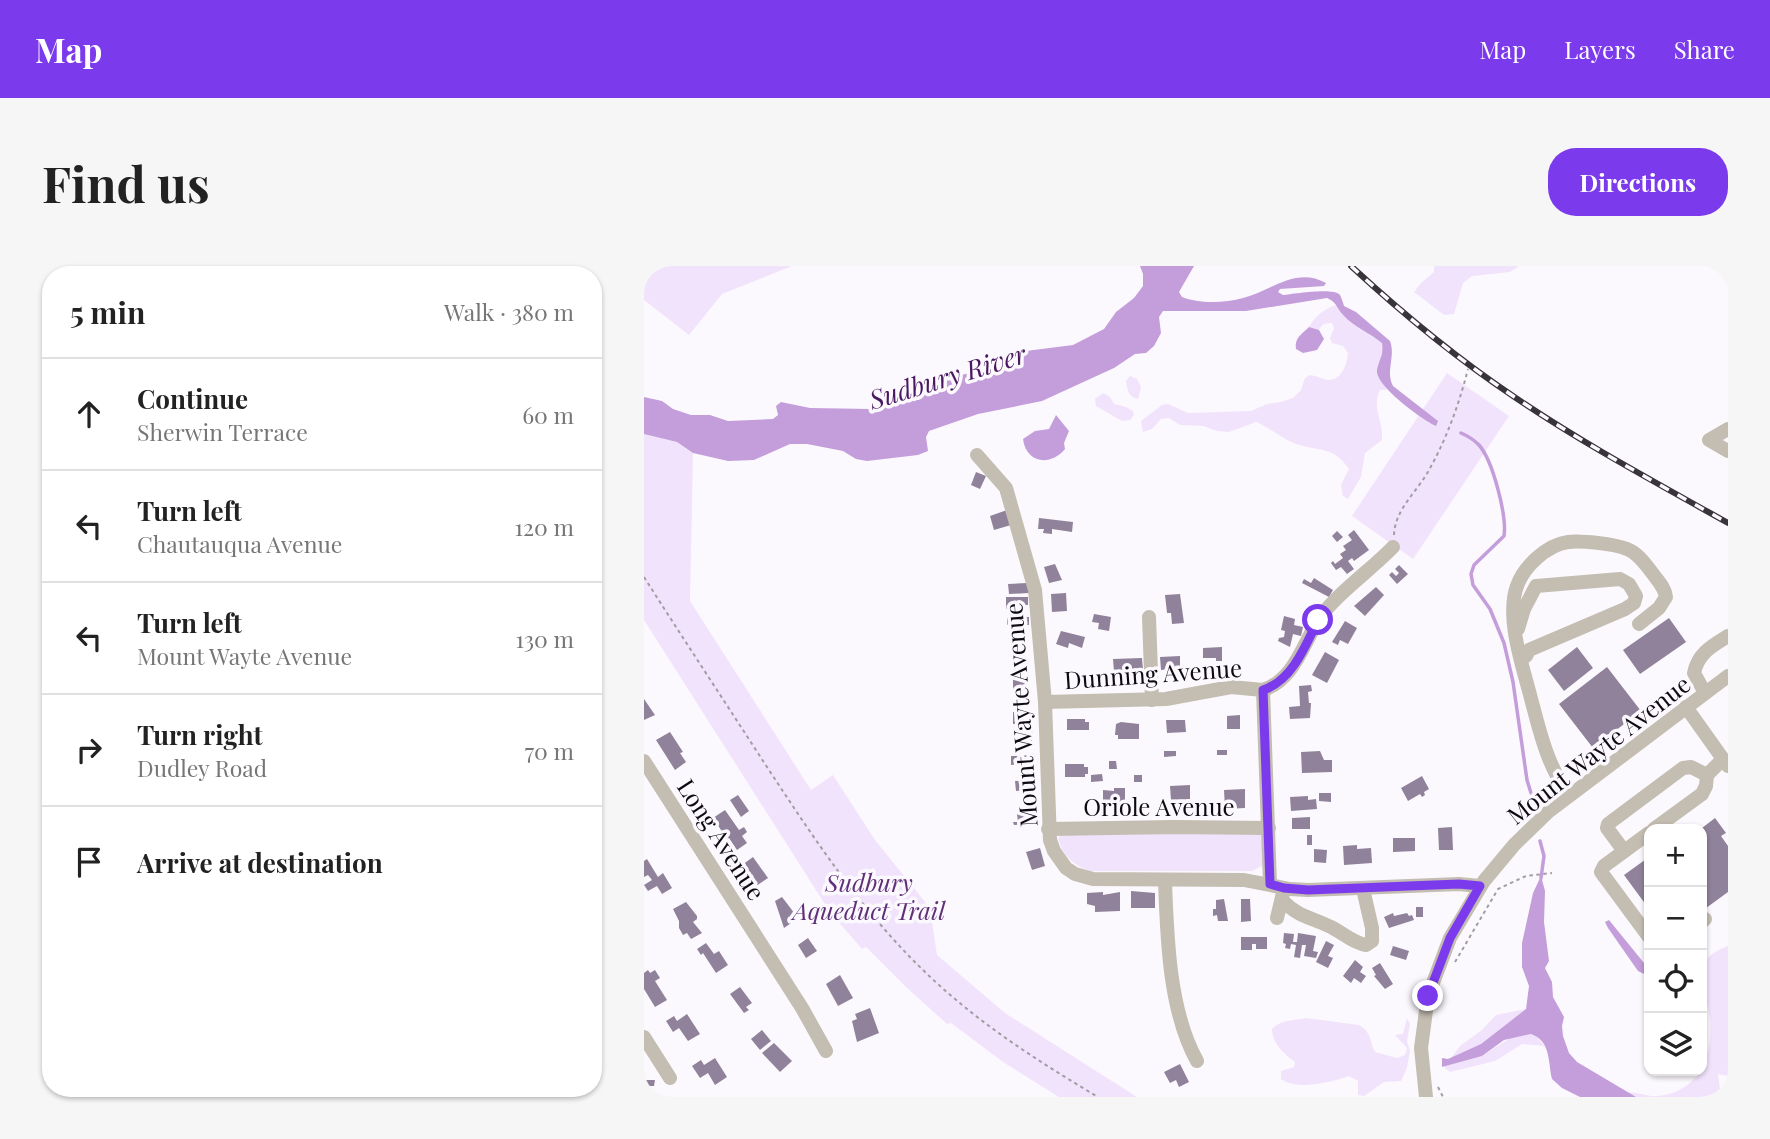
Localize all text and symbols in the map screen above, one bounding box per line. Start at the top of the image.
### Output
text: Map [35,27,102,71]
text: Map [1480,33,1526,65]
text: Layers [1564,33,1636,65]
text: Share [1674,33,1735,65]
button: Directions [1548,148,1728,216]
text: Find us [42,150,210,215]
text: 5 min [70,292,145,332]
text: Walk · 380 m [444,296,574,327]
water label: Sudbury River [863,335,1031,417]
text: Continue [137,381,248,416]
icon: ahead [70,395,108,433]
text: 60 m [522,399,574,430]
text: Sherwin Terrace [137,416,308,447]
text: Turn left [137,493,242,528]
icon: left [70,507,108,545]
text: 120 m [515,511,574,542]
text: Chautauqua Avenue [137,528,342,559]
street label: Mount Wayte Avenue [996,602,1044,828]
route start [1302,604,1333,635]
text: Turn left [137,605,242,640]
icon: left [70,619,108,657]
text: 130 m [516,623,574,654]
text: Mount Wayte Avenue [137,640,352,671]
street label: Dunning Avenue [1063,651,1243,695]
street label: Mount Wayte Avenue [1500,667,1696,831]
text: Turn right [137,717,263,752]
icon: right [70,731,108,769]
text: 70 m [525,735,574,766]
text: Dudley Road [137,752,267,783]
street label: Long Avenue [671,772,773,906]
street label: Oriole Avenue [1083,790,1235,822]
map controls [1644,824,1707,1076]
button: + [1644,824,1707,887]
icon: arrive [70,843,108,881]
text: Arrive at destination [137,845,383,880]
park label: Sudbury Aqueduct Trail [790,866,947,926]
button: − [1644,887,1707,950]
button: locate [1644,950,1707,1013]
route end [1412,980,1443,1011]
button: layers [1644,1013,1707,1076]

